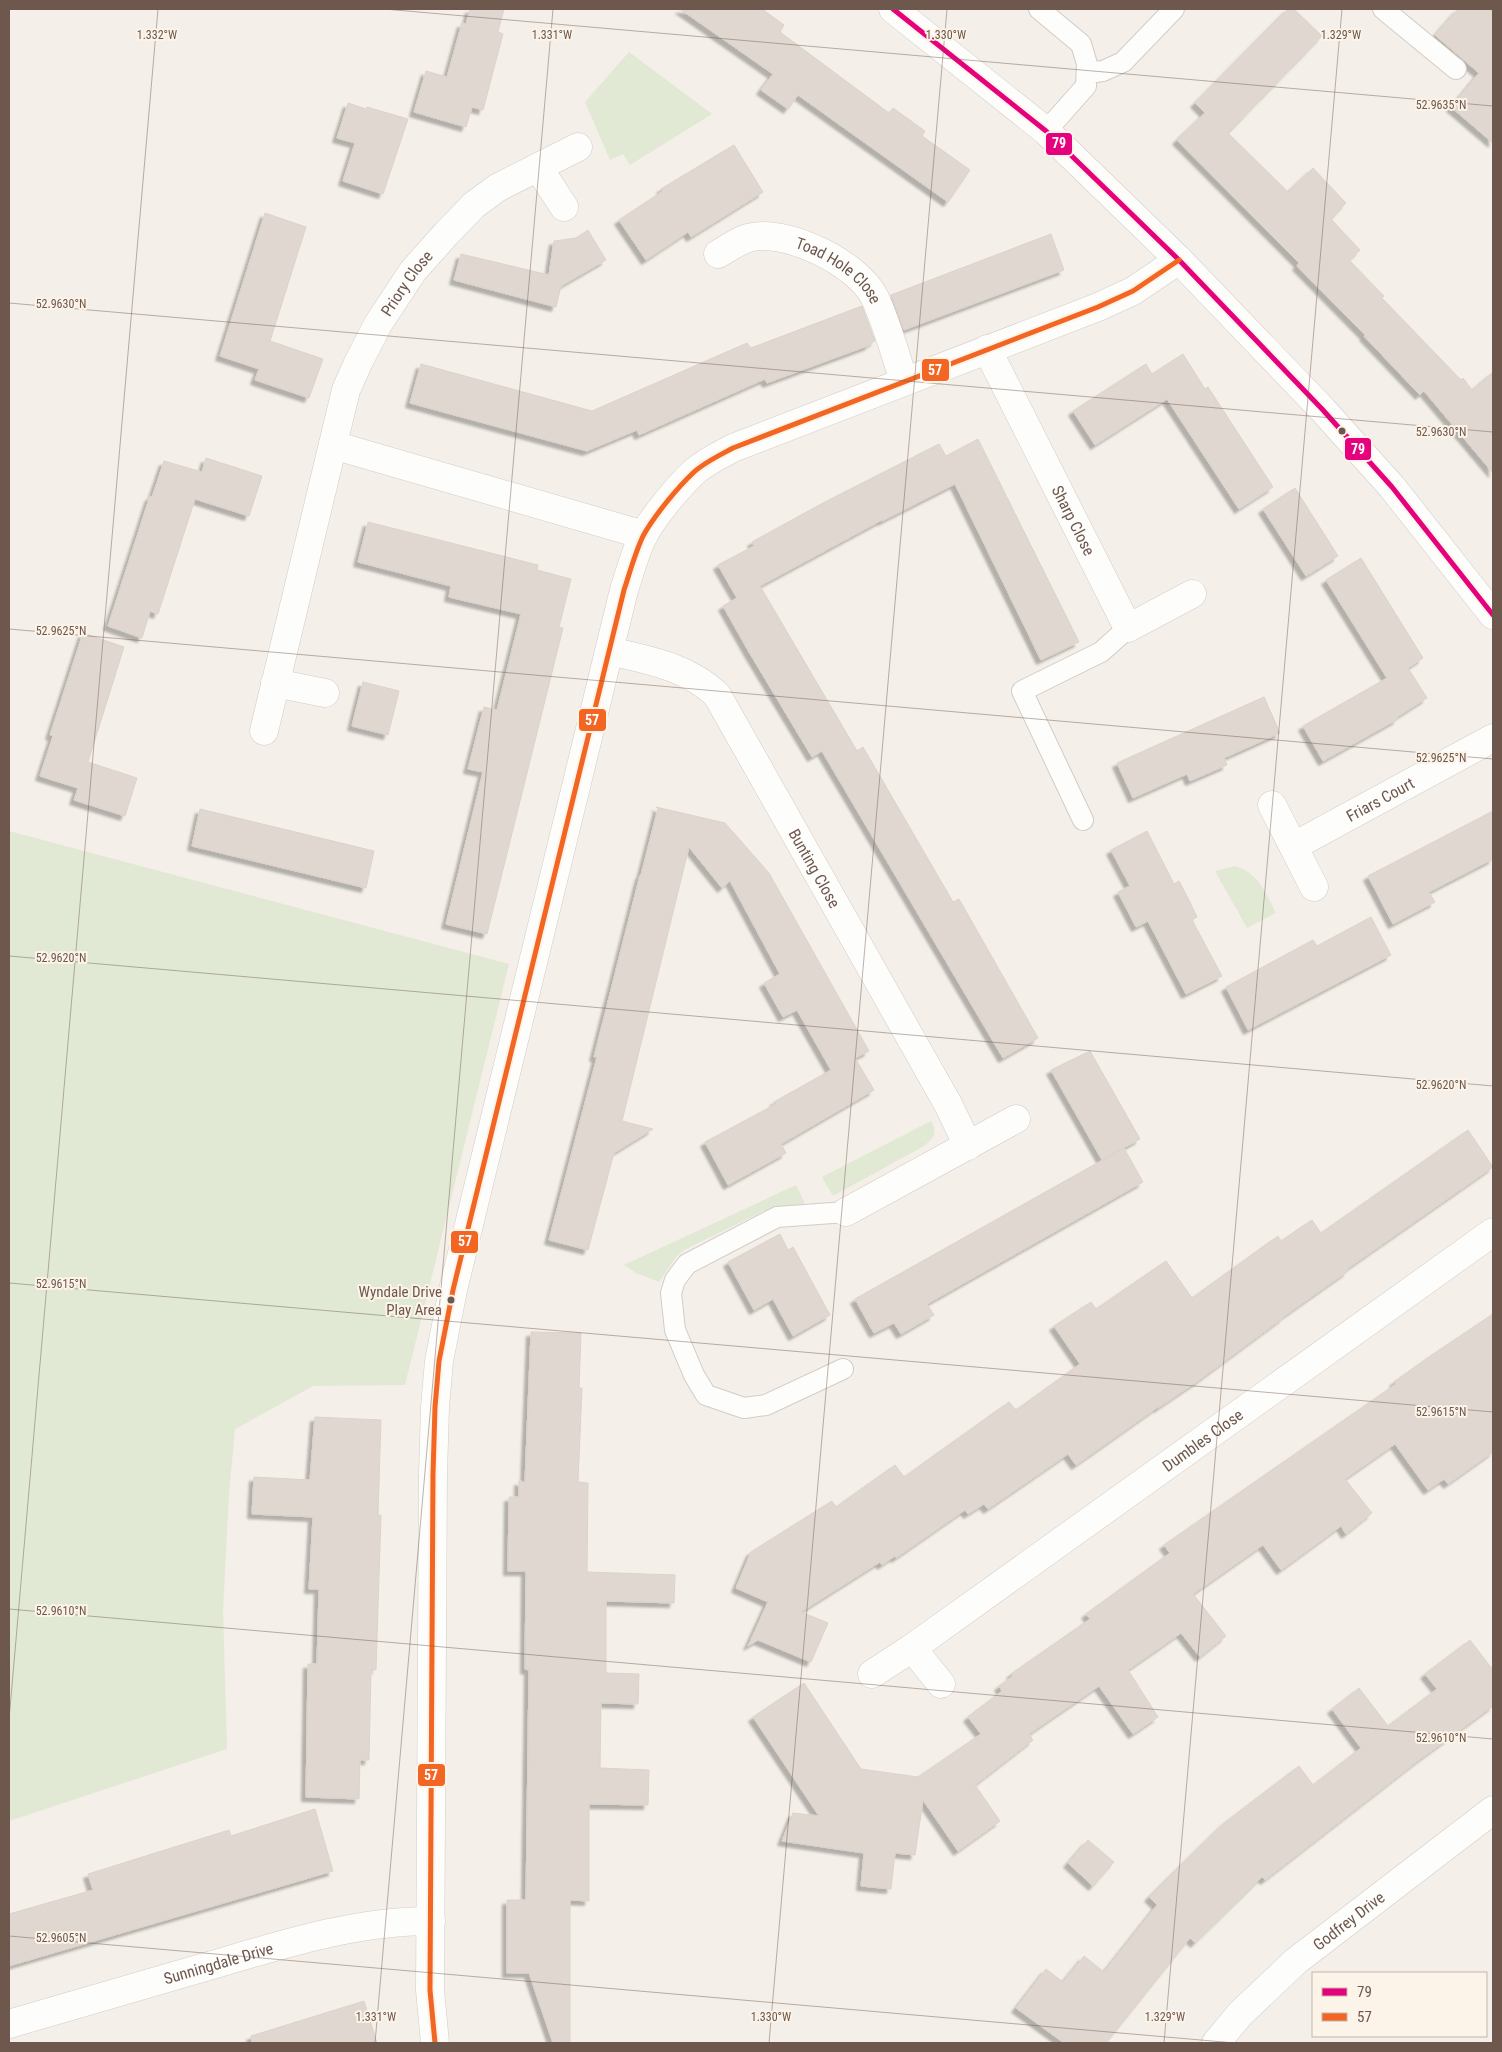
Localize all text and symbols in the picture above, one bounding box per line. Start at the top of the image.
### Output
text: 1.332°W [137,28,177,42]
text: 1.331°W [532,28,572,42]
text: 1.330°W [926,28,966,42]
text: 1.329°W [1321,28,1361,42]
text: 52.9635°N [1416,98,1466,112]
line badge: 79 [1045,132,1073,156]
text: 79 [1052,135,1066,151]
street label: Toad Hole Close [793,233,885,306]
street label: Priory Close [377,247,437,320]
text: 52.9630°N [36,297,86,311]
line badge: 57 [921,358,950,382]
text: 57 [928,362,942,378]
text: 52.9630°N [1416,425,1466,439]
unlabelled marker [1337,426,1347,436]
line badge: 79 [1344,437,1372,461]
text: 79 [1351,441,1365,457]
street label: Sharp Close [1048,483,1099,559]
text: 52.9625°N [36,624,86,638]
line badge: 57 [578,708,607,732]
text: 57 [585,712,599,728]
text: 52.9625°N [1416,751,1466,765]
street label: Friars Court [1343,773,1418,826]
street label: Bunting Close [785,826,844,911]
text: 52.9620°N [36,951,86,965]
text: 52.9620°N [1416,1078,1466,1092]
line badge: 57 [450,1230,479,1254]
text: 57 [458,1233,472,1249]
text: 52.9615°N [36,1277,86,1291]
place label: Wyndale Drive Play Area [359,1283,442,1319]
marker: Wyndale Drive Play Area [446,1295,456,1305]
street label: Dumbles Close [1159,1405,1247,1476]
text: 52.9615°N [1416,1405,1466,1419]
text: 52.9610°N [36,1604,86,1618]
text: 52.9610°N [1416,1731,1466,1745]
line badge: 57 [417,1763,446,1787]
text: 57 [424,1767,438,1783]
street label: Godfrey Drive [1309,1888,1388,1954]
text: 52.9605°N [36,1931,86,1945]
street label: Sunningdale Drive [162,1939,275,1988]
legend [1312,1972,1487,2037]
text: 79 [1357,1983,1372,2001]
text: 57 [1357,2008,1372,2026]
text: 1.331°W [356,2010,396,2024]
text: 1.330°W [751,2010,791,2024]
text: 1.329°W [1145,2010,1185,2024]

